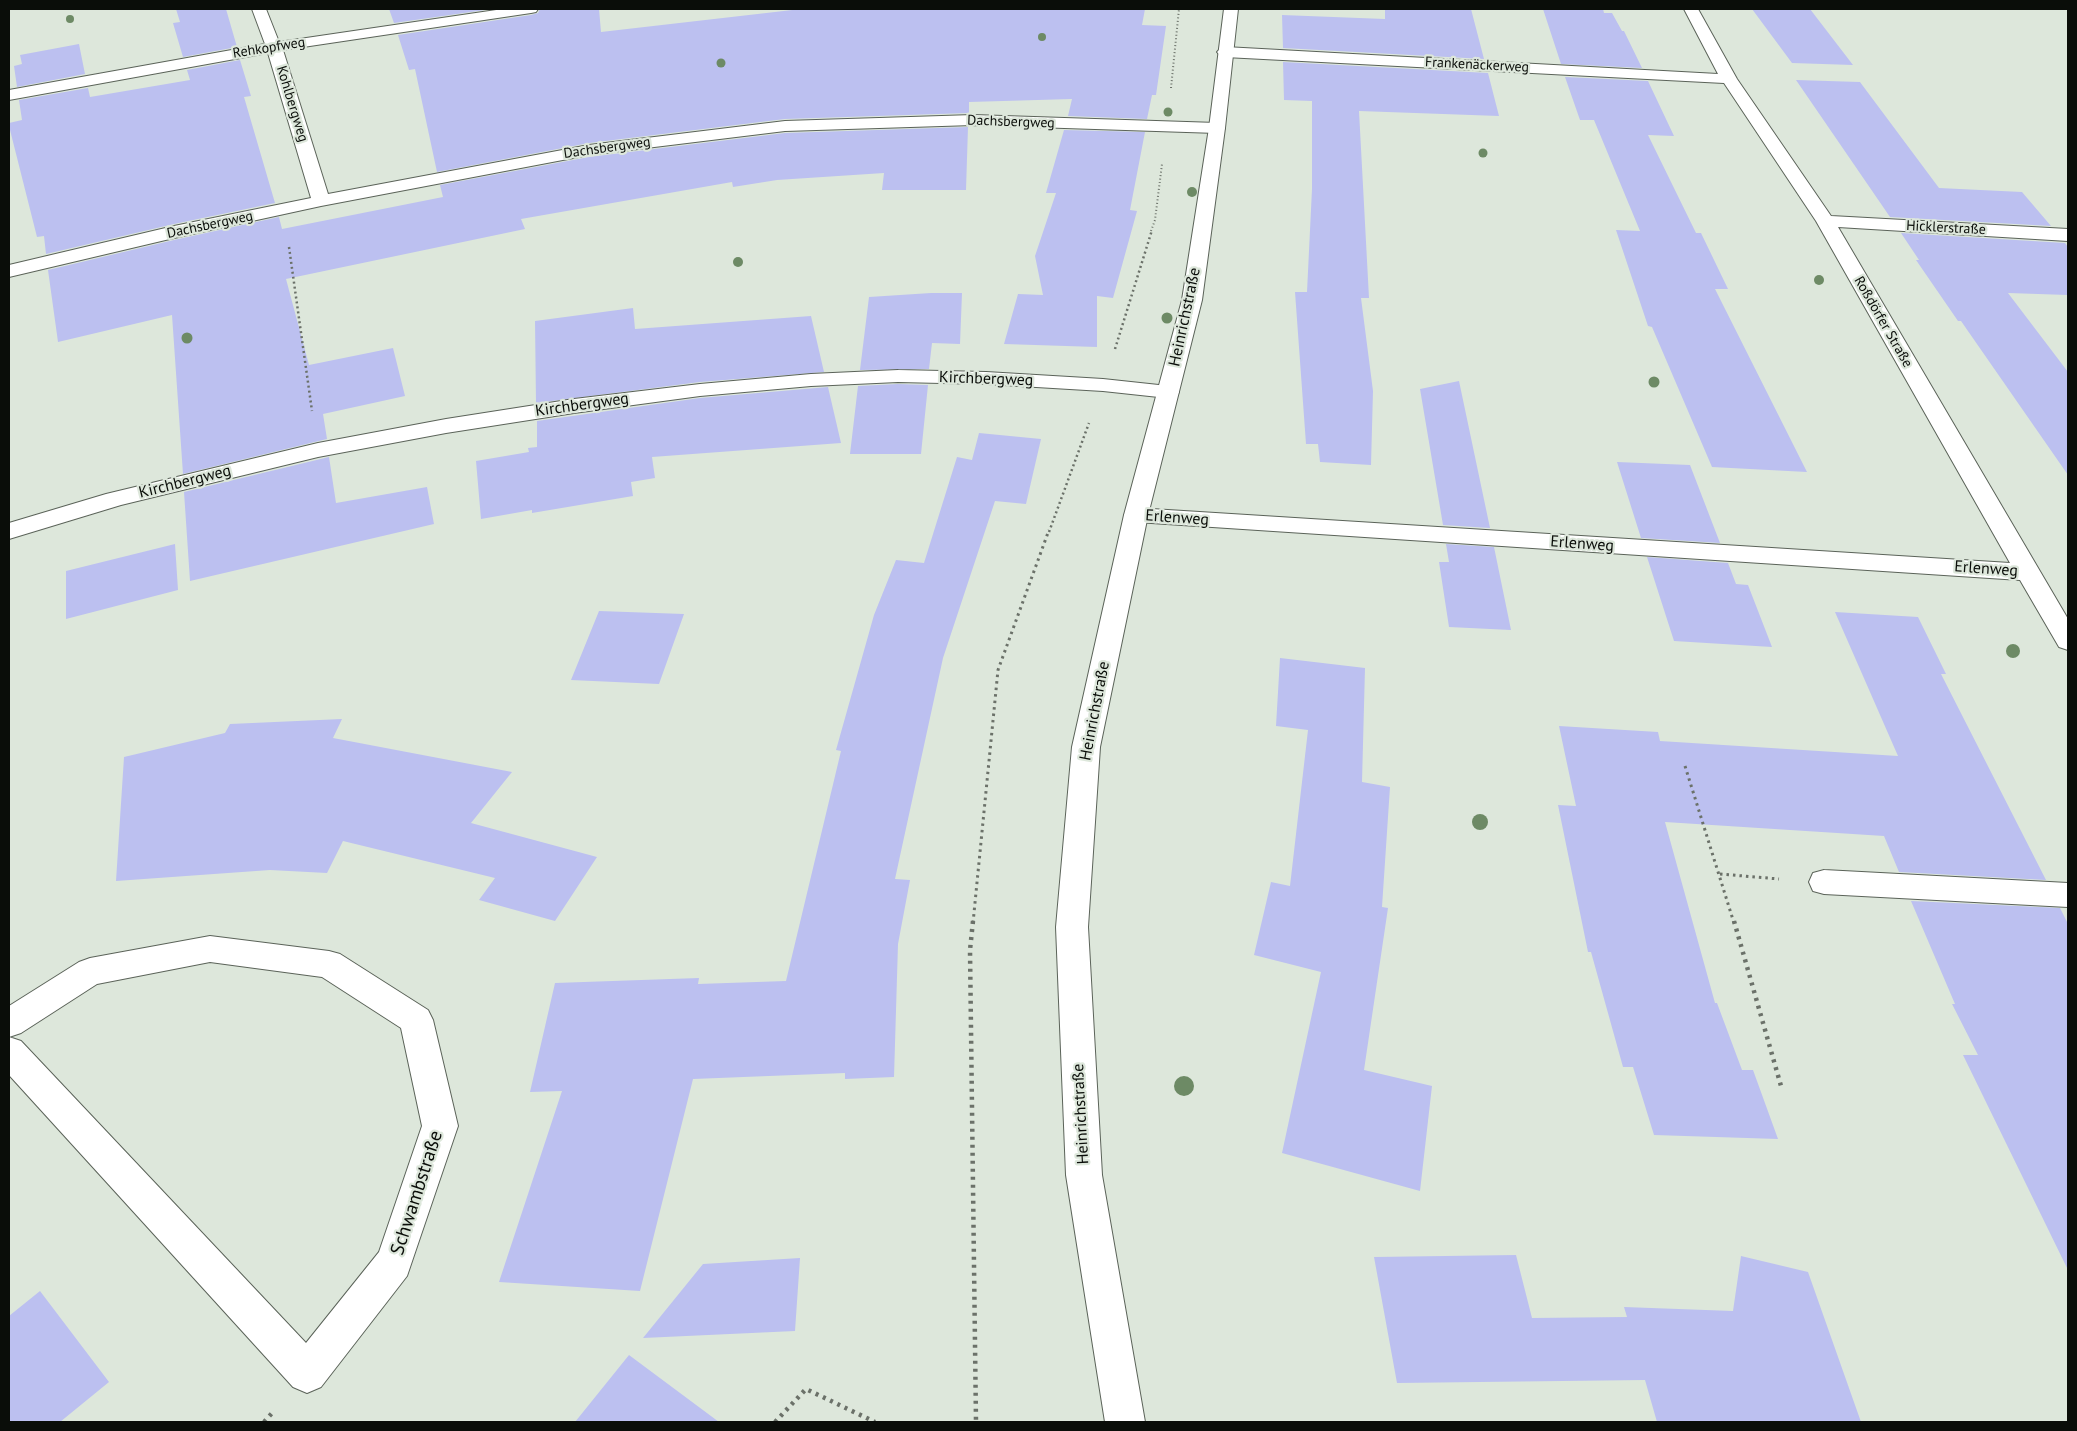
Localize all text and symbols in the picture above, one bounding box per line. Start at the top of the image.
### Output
street label: Rehkopfweg [232,34,306,62]
street label: Frankenäckerweg [1425,54,1529,76]
street label: Kohlbergweg [272,64,312,144]
street label: Dachsbergweg [967,112,1055,132]
street label: Dachsbergweg [562,134,652,162]
street label: Dachsbergweg [165,208,255,242]
street label: Hicklerstraße [1906,218,1986,238]
street label: Heinrichstraße [1165,266,1205,368]
street label: Roßdörfer Straße [1850,273,1916,371]
street label: Kirchbergweg [939,368,1033,390]
street label: Kirchbergweg [534,389,630,421]
street label: Kirchbergweg [137,461,233,503]
street label: Erlenweg [1145,506,1209,530]
street label: Erlenweg [1550,532,1614,556]
street label: Erlenweg [1954,557,2018,581]
street label: Heinrichstraße [1076,660,1114,762]
street label: Heinrichstraße [1069,1063,1093,1165]
street label: Schwambstraße [386,1128,448,1258]

